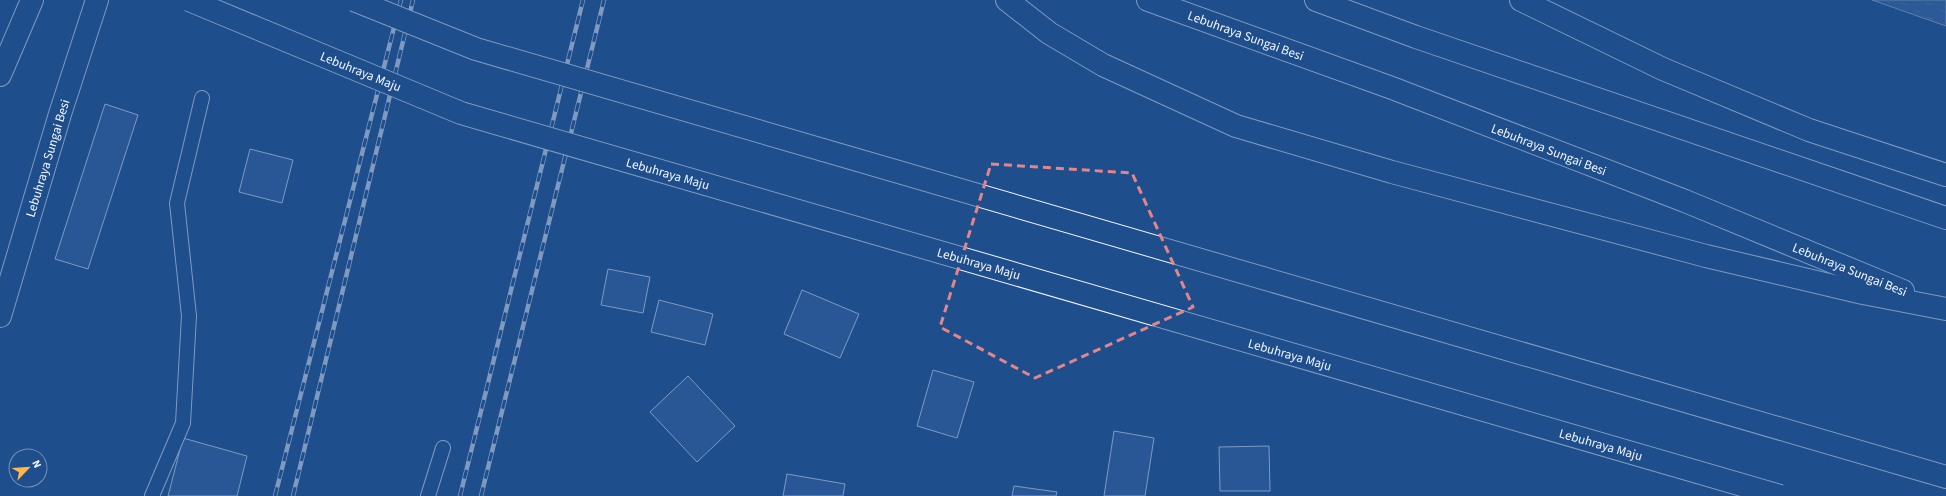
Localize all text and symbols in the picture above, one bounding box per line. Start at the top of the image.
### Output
street label: Lebuhraya Sungai Besi [1185,7,1306,65]
street label: Lebuhraya Maju [317,47,404,96]
street label: Lebuhraya Sungai Besi [21,97,74,219]
street label: Lebuhraya Sungai Besi [1488,120,1609,180]
street label: Lebuhraya Maju [624,153,712,194]
street label: Lebuhraya Sungai Besi [1790,239,1910,301]
street label: Lebuhraya Maju [935,243,1023,284]
street label: Lebuhraya Maju [1246,334,1334,375]
street label: Lebuhraya Maju [1557,424,1645,465]
north arrow [8,448,48,488]
text: N [28,457,45,470]

